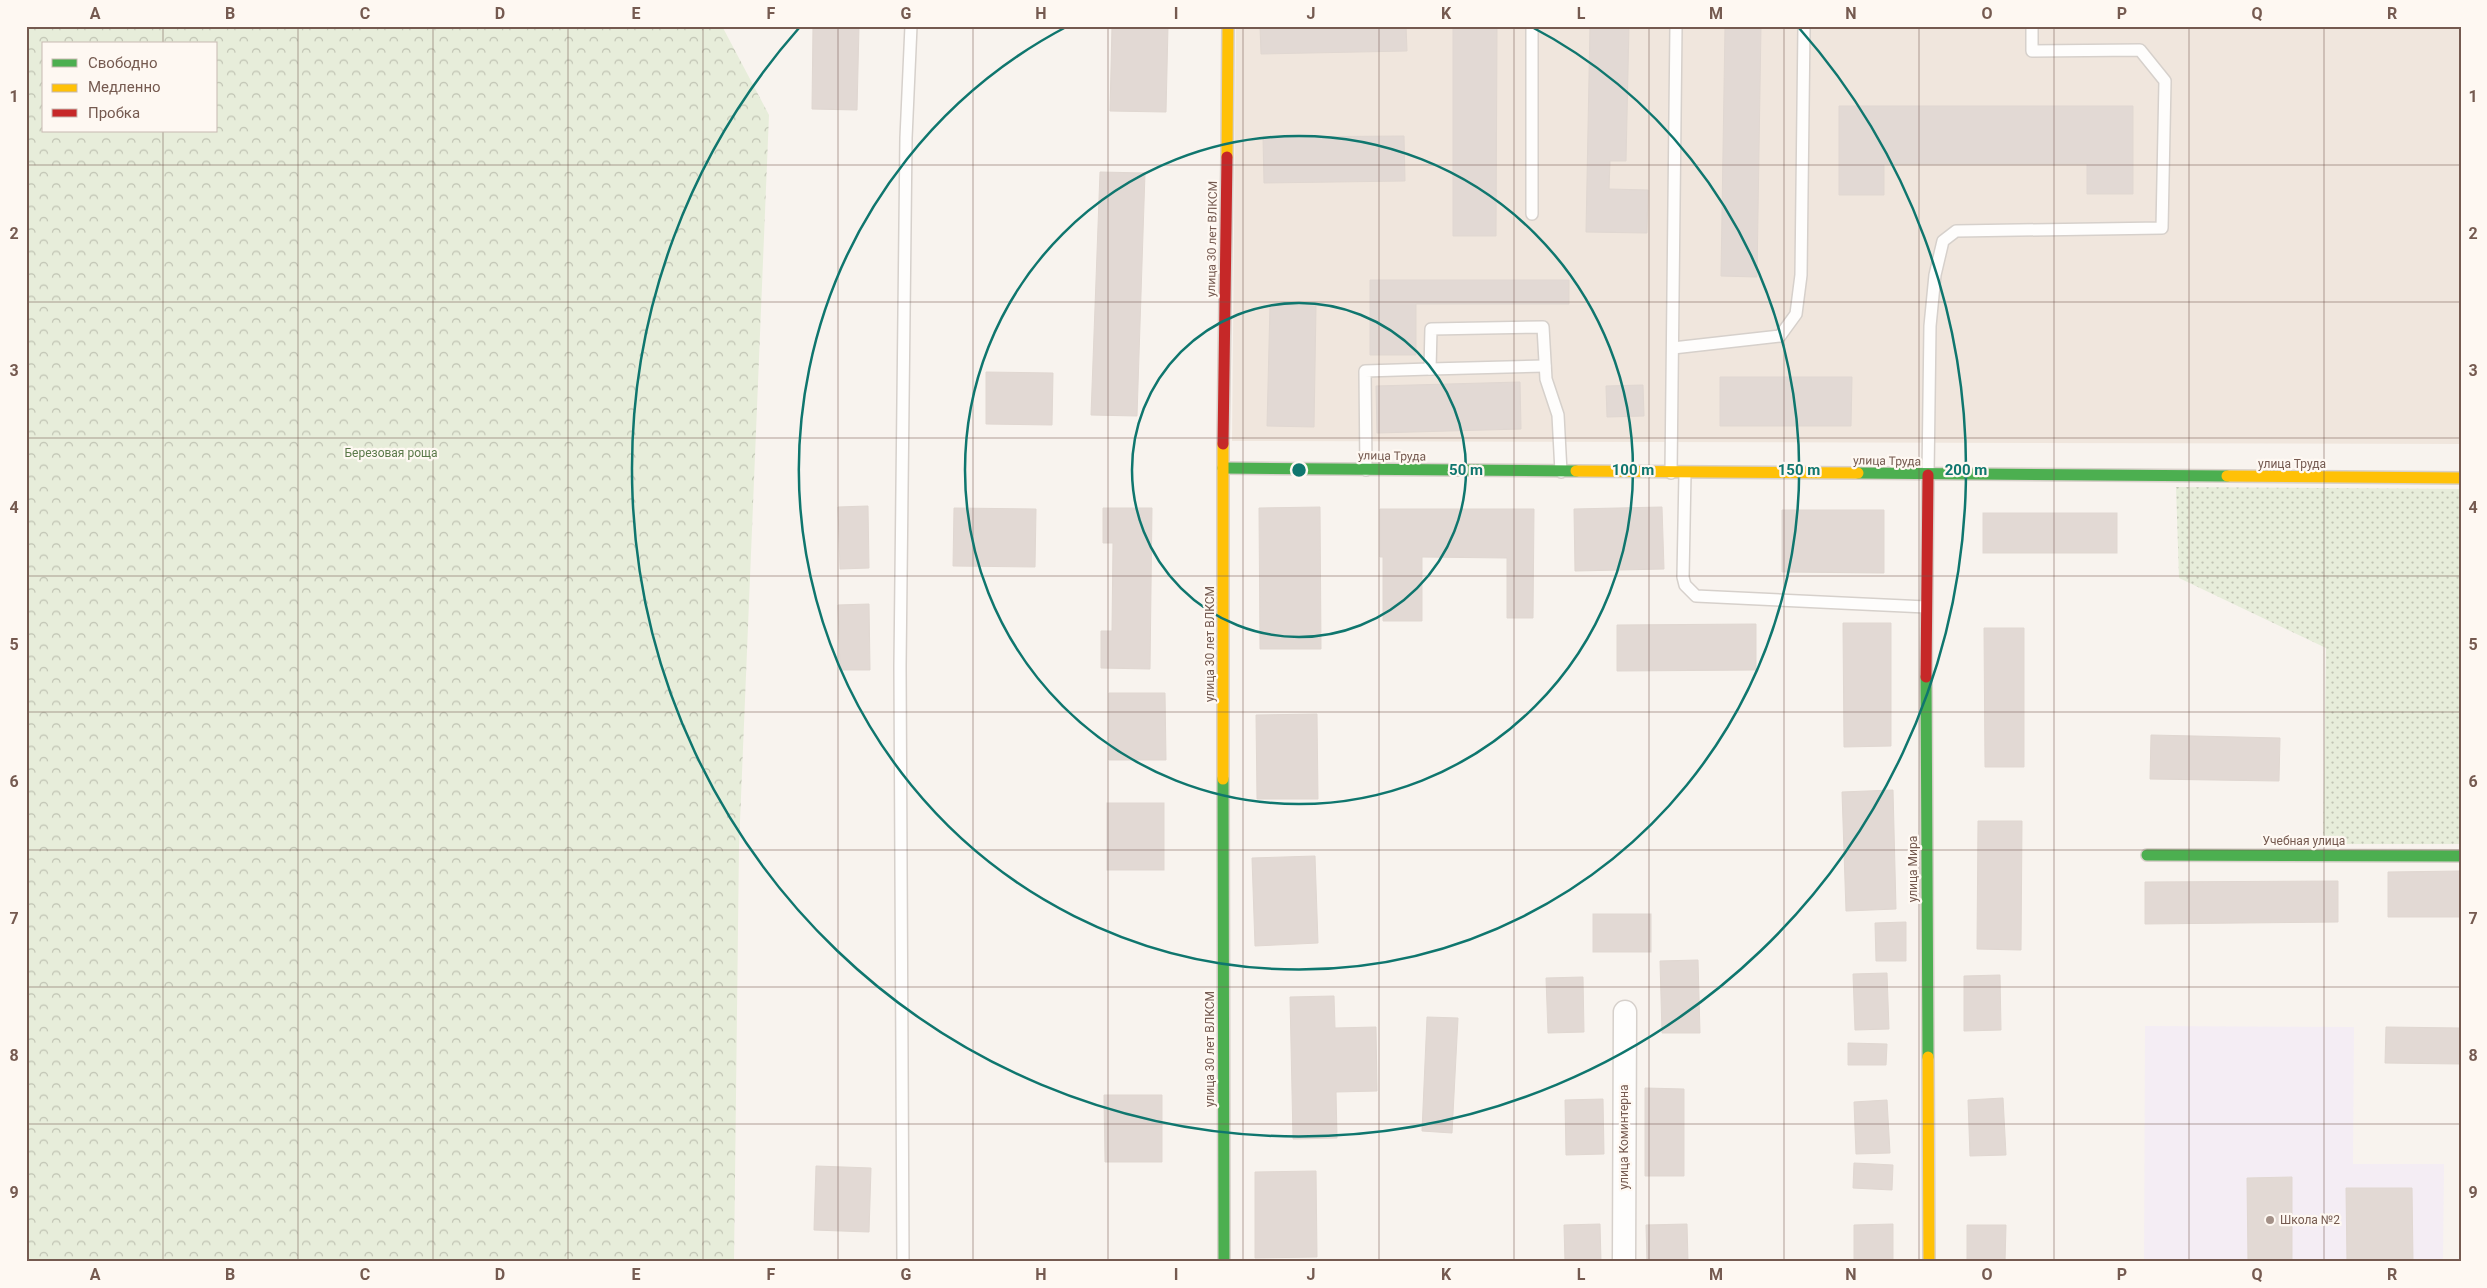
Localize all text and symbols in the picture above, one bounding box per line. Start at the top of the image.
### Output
text: A [90,4,101,23]
text: B [225,4,235,23]
text: C [360,4,370,23]
text: D [495,4,505,23]
text: E [632,4,641,23]
text: F [767,4,776,23]
text: G [901,4,912,23]
text: H [1035,4,1047,23]
text: I [1174,4,1178,23]
text: J [1307,4,1315,23]
text: K [1441,4,1452,23]
text: L [1577,4,1586,23]
text: M [1709,4,1723,23]
text: N [1845,4,1857,23]
text: O [1981,4,1993,23]
text: P [2117,4,2127,23]
text: Q [2251,4,2263,23]
text: R [2387,4,2397,23]
legend [42,42,218,132]
text: Свободно [88,54,157,72]
text: Медленно [88,78,161,96]
text: 1 [9,87,19,106]
text: 1 [2468,87,2478,106]
text: Пробка [88,104,140,122]
street label: улица 30 лет ВЛКСМ [1204,181,1220,297]
text: 2 [9,224,19,243]
text: 2 [2468,224,2478,243]
text: 3 [9,361,19,380]
text: 3 [2468,361,2478,380]
park label: Березовая роща [345,446,437,460]
street label: улица Труда [1358,448,1426,464]
street label: улица Труда [1853,453,1921,469]
street label: улица Труда [2258,457,2326,471]
centre of rings [1290,461,1308,479]
text: 50 m [1449,461,1483,479]
text: 100 m [1612,461,1654,479]
text: 150 m [1778,461,1820,479]
text: 200 m [1945,461,1987,479]
text: 4 [9,498,19,517]
text: 4 [2468,498,2478,517]
street label: улица 30 лет ВЛКСМ [1203,586,1217,702]
text: 5 [9,635,19,654]
text: 5 [2468,635,2478,654]
text: 6 [9,772,19,791]
text: 6 [2468,772,2478,791]
street label: Учебная улица [2263,834,2345,848]
street label: улица Мира [1906,836,1920,902]
text: 7 [9,909,19,928]
text: 7 [2468,909,2478,928]
street label: улица 30 лет ВЛКСМ [1203,991,1217,1107]
text: 8 [9,1046,19,1065]
text: 8 [2468,1046,2478,1065]
street label: улица Коминтерна [1617,1085,1631,1189]
text: 9 [9,1183,19,1202]
text: 9 [2468,1183,2478,1202]
place label: Школа №2 [2280,1213,2340,1227]
marker: Школа №2 [2264,1214,2276,1226]
text: A [90,1265,101,1284]
text: B [225,1265,235,1284]
text: C [360,1265,370,1284]
text: D [495,1265,505,1284]
text: E [632,1265,641,1284]
text: F [767,1265,776,1284]
text: G [901,1265,912,1284]
text: H [1035,1265,1047,1284]
text: I [1174,1265,1178,1284]
text: J [1307,1265,1315,1284]
text: K [1441,1265,1452,1284]
text: L [1577,1265,1586,1284]
text: M [1709,1265,1723,1284]
text: N [1845,1265,1857,1284]
text: O [1981,1265,1993,1284]
text: P [2117,1265,2127,1284]
text: Q [2251,1265,2263,1284]
text: R [2387,1265,2397,1284]

